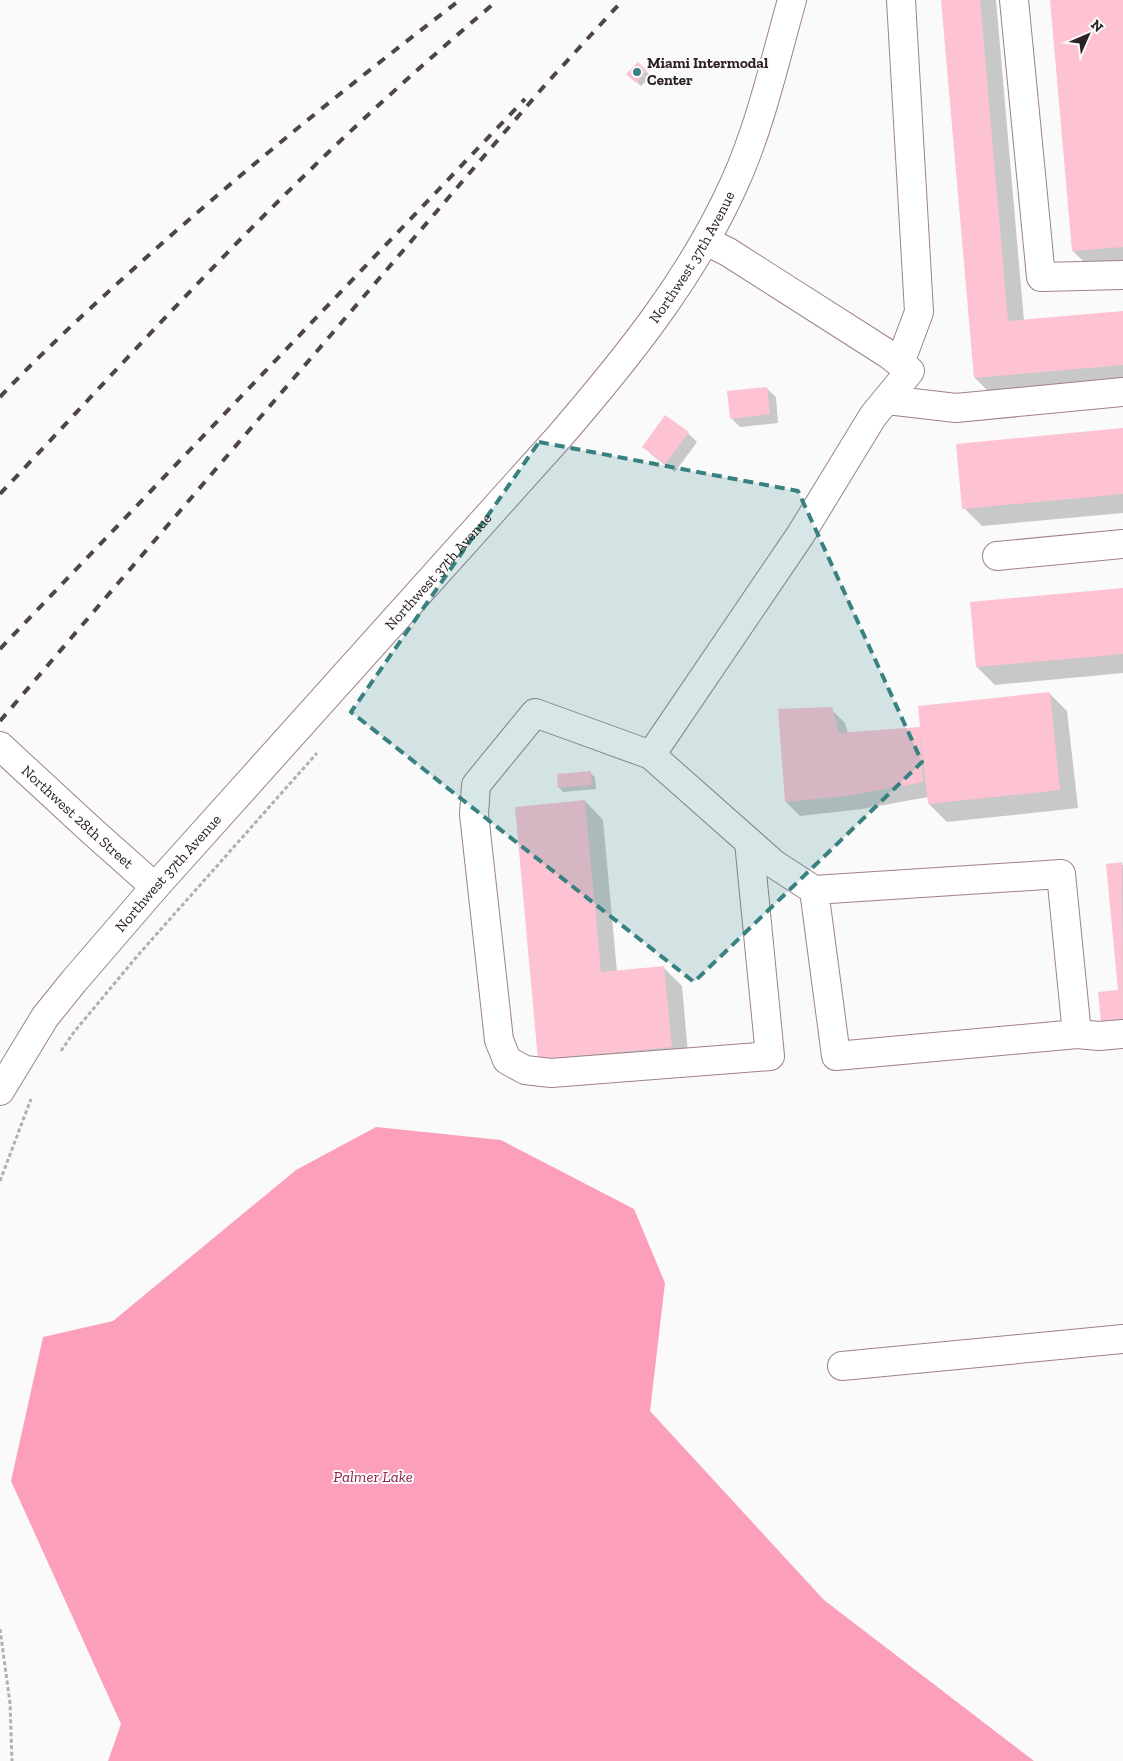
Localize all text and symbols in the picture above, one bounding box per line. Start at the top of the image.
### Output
north arrow [1063,10,1113,60]
text: N [1087,16,1107,36]
place label: Miami Intermodal Center [647,54,768,89]
marker: Miami Intermodal Center [631,66,643,78]
street label: Northwest 37th Avenue [645,188,739,327]
street label: Northwest 37th Avenue [381,509,496,634]
street label: Northwest 28th Street [18,761,137,873]
street label: Northwest 37th Avenue [111,811,225,936]
water label: Palmer Lake [333,1467,413,1486]

